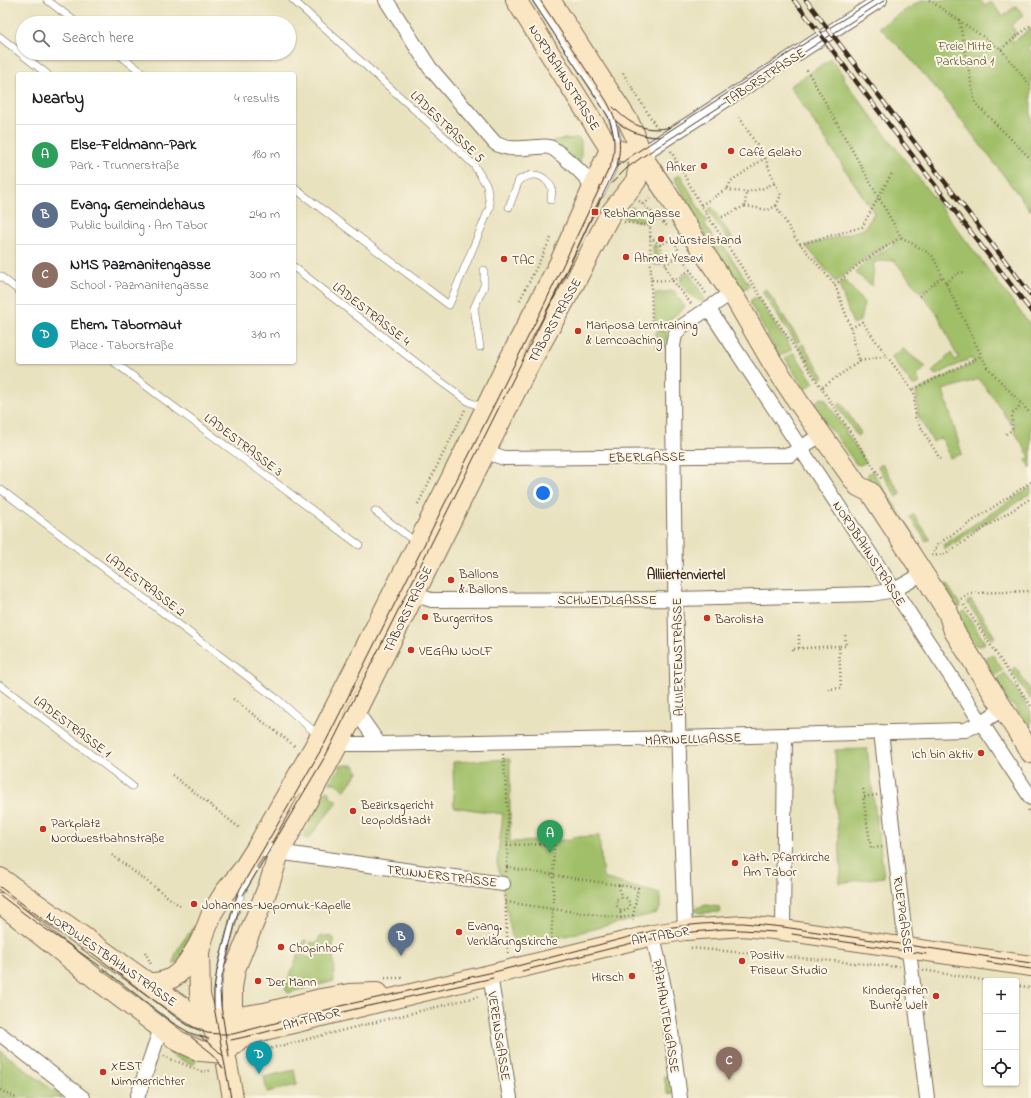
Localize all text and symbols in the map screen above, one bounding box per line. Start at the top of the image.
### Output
search box [16,16,296,60]
street label: NORDBAHNSTRASSE [523,21,604,135]
icon: search [30,27,52,49]
text: Search here [62,27,134,49]
park label: Freie Mitte Parkband 1 [936,37,994,71]
street label: TABORSTRASSE [720,43,810,111]
text: Nearby [32,86,84,111]
street label: LADESTRASSE 5 [406,87,489,168]
text: 4 results [234,89,280,108]
text: Else-Feldmann-Park [70,134,196,156]
place label: Café Gelato [739,143,802,162]
text: A [41,145,49,164]
text: 180 m [252,145,280,164]
marker: Café Gelato [726,146,736,156]
text: Park · Trunnerstraße [70,156,179,175]
place label: Anker [666,158,697,177]
marker: Anker [699,161,709,171]
text: Evang. Gemeindehaus [70,194,205,216]
place label: Rebhanngasse [603,204,681,224]
text: B [41,205,49,224]
text: 240 m [249,205,280,224]
marker: Rebhanngasse [590,207,600,217]
text: Public building · Am Tabor [70,216,208,235]
place label: Würstelstand [669,231,742,250]
marker: Würstelstand [656,234,666,244]
place label: Ahmet Yesevi [634,249,703,268]
place label: TAC [512,251,535,270]
marker: Ahmet Yesevi [621,252,631,262]
text: NMS Pazmanitengasse [70,254,211,276]
marker: TAC [499,254,509,264]
text: C [41,265,49,284]
text: 300 m [250,265,280,284]
street label: TABORSTRASSE [524,275,587,367]
text: School · Pazmanitengasse [70,276,208,295]
street label: LADESTRASSE 4 [328,278,415,351]
text: Ehem. Tabormaut [70,314,182,336]
place label: Mariposa Lerntraining & Lerncoaching [586,316,698,351]
text: D [40,325,50,344]
text: 310 m [252,325,280,344]
marker: Mariposa Lerntraining & Lerncoaching [573,326,583,336]
text: Place · Taborstraße [70,336,174,355]
street label: LADESTRASSE 3 [200,409,287,481]
street label: EBERLGASSE [608,447,686,468]
your location [533,483,553,503]
street label: NORDBAHNSTRASSE [828,498,910,610]
street label: LADESTRASSE 2 [101,549,189,622]
street label: TABORSTRASSE [379,563,438,656]
place label: Ballons & Ballons [458,565,508,599]
district label: Alliiertenviertel [647,565,726,586]
marker: Ballons & Ballons [446,575,456,585]
street label: SCHWEIDLGASSE [557,591,657,610]
street label: ALLIIERTENSTRASSE [668,597,689,716]
place label: Burgerritos [432,609,493,629]
place label: Barolista [714,610,764,629]
marker: Burgerritos [420,612,430,622]
marker: Barolista [702,613,712,623]
place label: VEGAN WOLF [418,642,494,661]
marker: VEGAN WOLF [406,645,416,655]
street label: LADESTRASSE 1 [29,692,115,763]
street label: MARINELLIGASSE [645,728,742,751]
place label: Ich bin aktiv [911,745,974,764]
marker: Ich bin aktiv [976,748,986,758]
place label: Bezirksgericht Leopoldstadt [360,796,435,830]
marker: Bezirksgericht Leopoldstadt [348,806,358,816]
place label: Parkplatz Nordwestbahnstraße [51,814,165,848]
pin: A [537,820,563,853]
marker: Parkplatz Nordwestbahnstraße [38,824,48,834]
place label: kath. Pfarrkirche Am Tabor [743,848,830,882]
marker: kath. Pfarrkirche Am Tabor [730,858,740,868]
street label: TRUNNERSTRASSE [386,860,498,893]
street label: RUEPPGASSE [888,876,917,955]
place label: Johannes-Nepomuk-Kapelle [202,896,351,915]
marker: Johannes-Nepomuk-Kapelle [189,899,199,909]
street label: NORDWESTBAHNSTRASSE [42,907,180,1012]
place label: Evang. Verklärungskirche [466,917,558,952]
street label: AM TABOR [630,922,691,951]
pin: B [388,923,414,956]
marker: Evang. Verklärungskirche [454,927,464,937]
place label: Chopinhof [289,939,345,958]
marker: Chopinhof [276,942,286,952]
place label: Positiv Friseur Studio [749,946,828,980]
marker: Positiv Friseur Studio [737,956,747,966]
street label: PAZMANITENGASSE [647,958,684,1074]
place label: Hirsch [592,968,624,987]
marker: Hirsch [627,971,637,981]
place label: Der Mann [265,973,316,992]
marker: Der Mann [253,976,263,986]
map controls [983,978,1019,1086]
button: + [983,978,1019,1014]
place label: Kindergarten Bunte Welt [862,981,929,1015]
street label: VEREINSGASSE [482,989,515,1082]
marker: Kindergarten Bunte Welt [931,991,941,1001]
street label: AM TABOR [281,1003,343,1036]
button: − [983,1014,1019,1050]
pin: D [246,1041,272,1074]
pin: C [716,1047,742,1080]
button: locate [983,1050,1019,1086]
place label: XEST Nimmerrichter [111,1057,186,1091]
marker: XEST Nimmerrichter [98,1067,108,1077]

